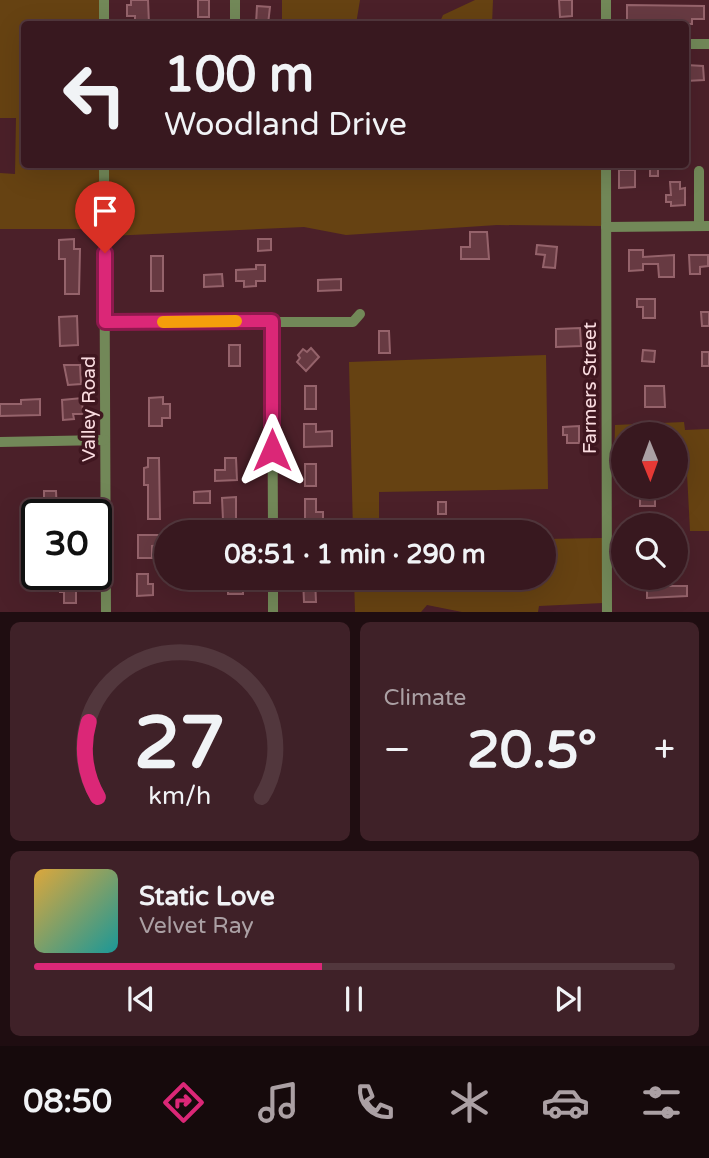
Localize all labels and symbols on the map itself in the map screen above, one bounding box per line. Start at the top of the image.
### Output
pin [75,181,135,253]
street label: Farmers Street [579,322,601,454]
street label: Valley Road [78,356,100,462]
position arrow [235,413,309,487]
north arrow [611,422,688,499]
speed limit sign: 30 [21,499,112,590]

